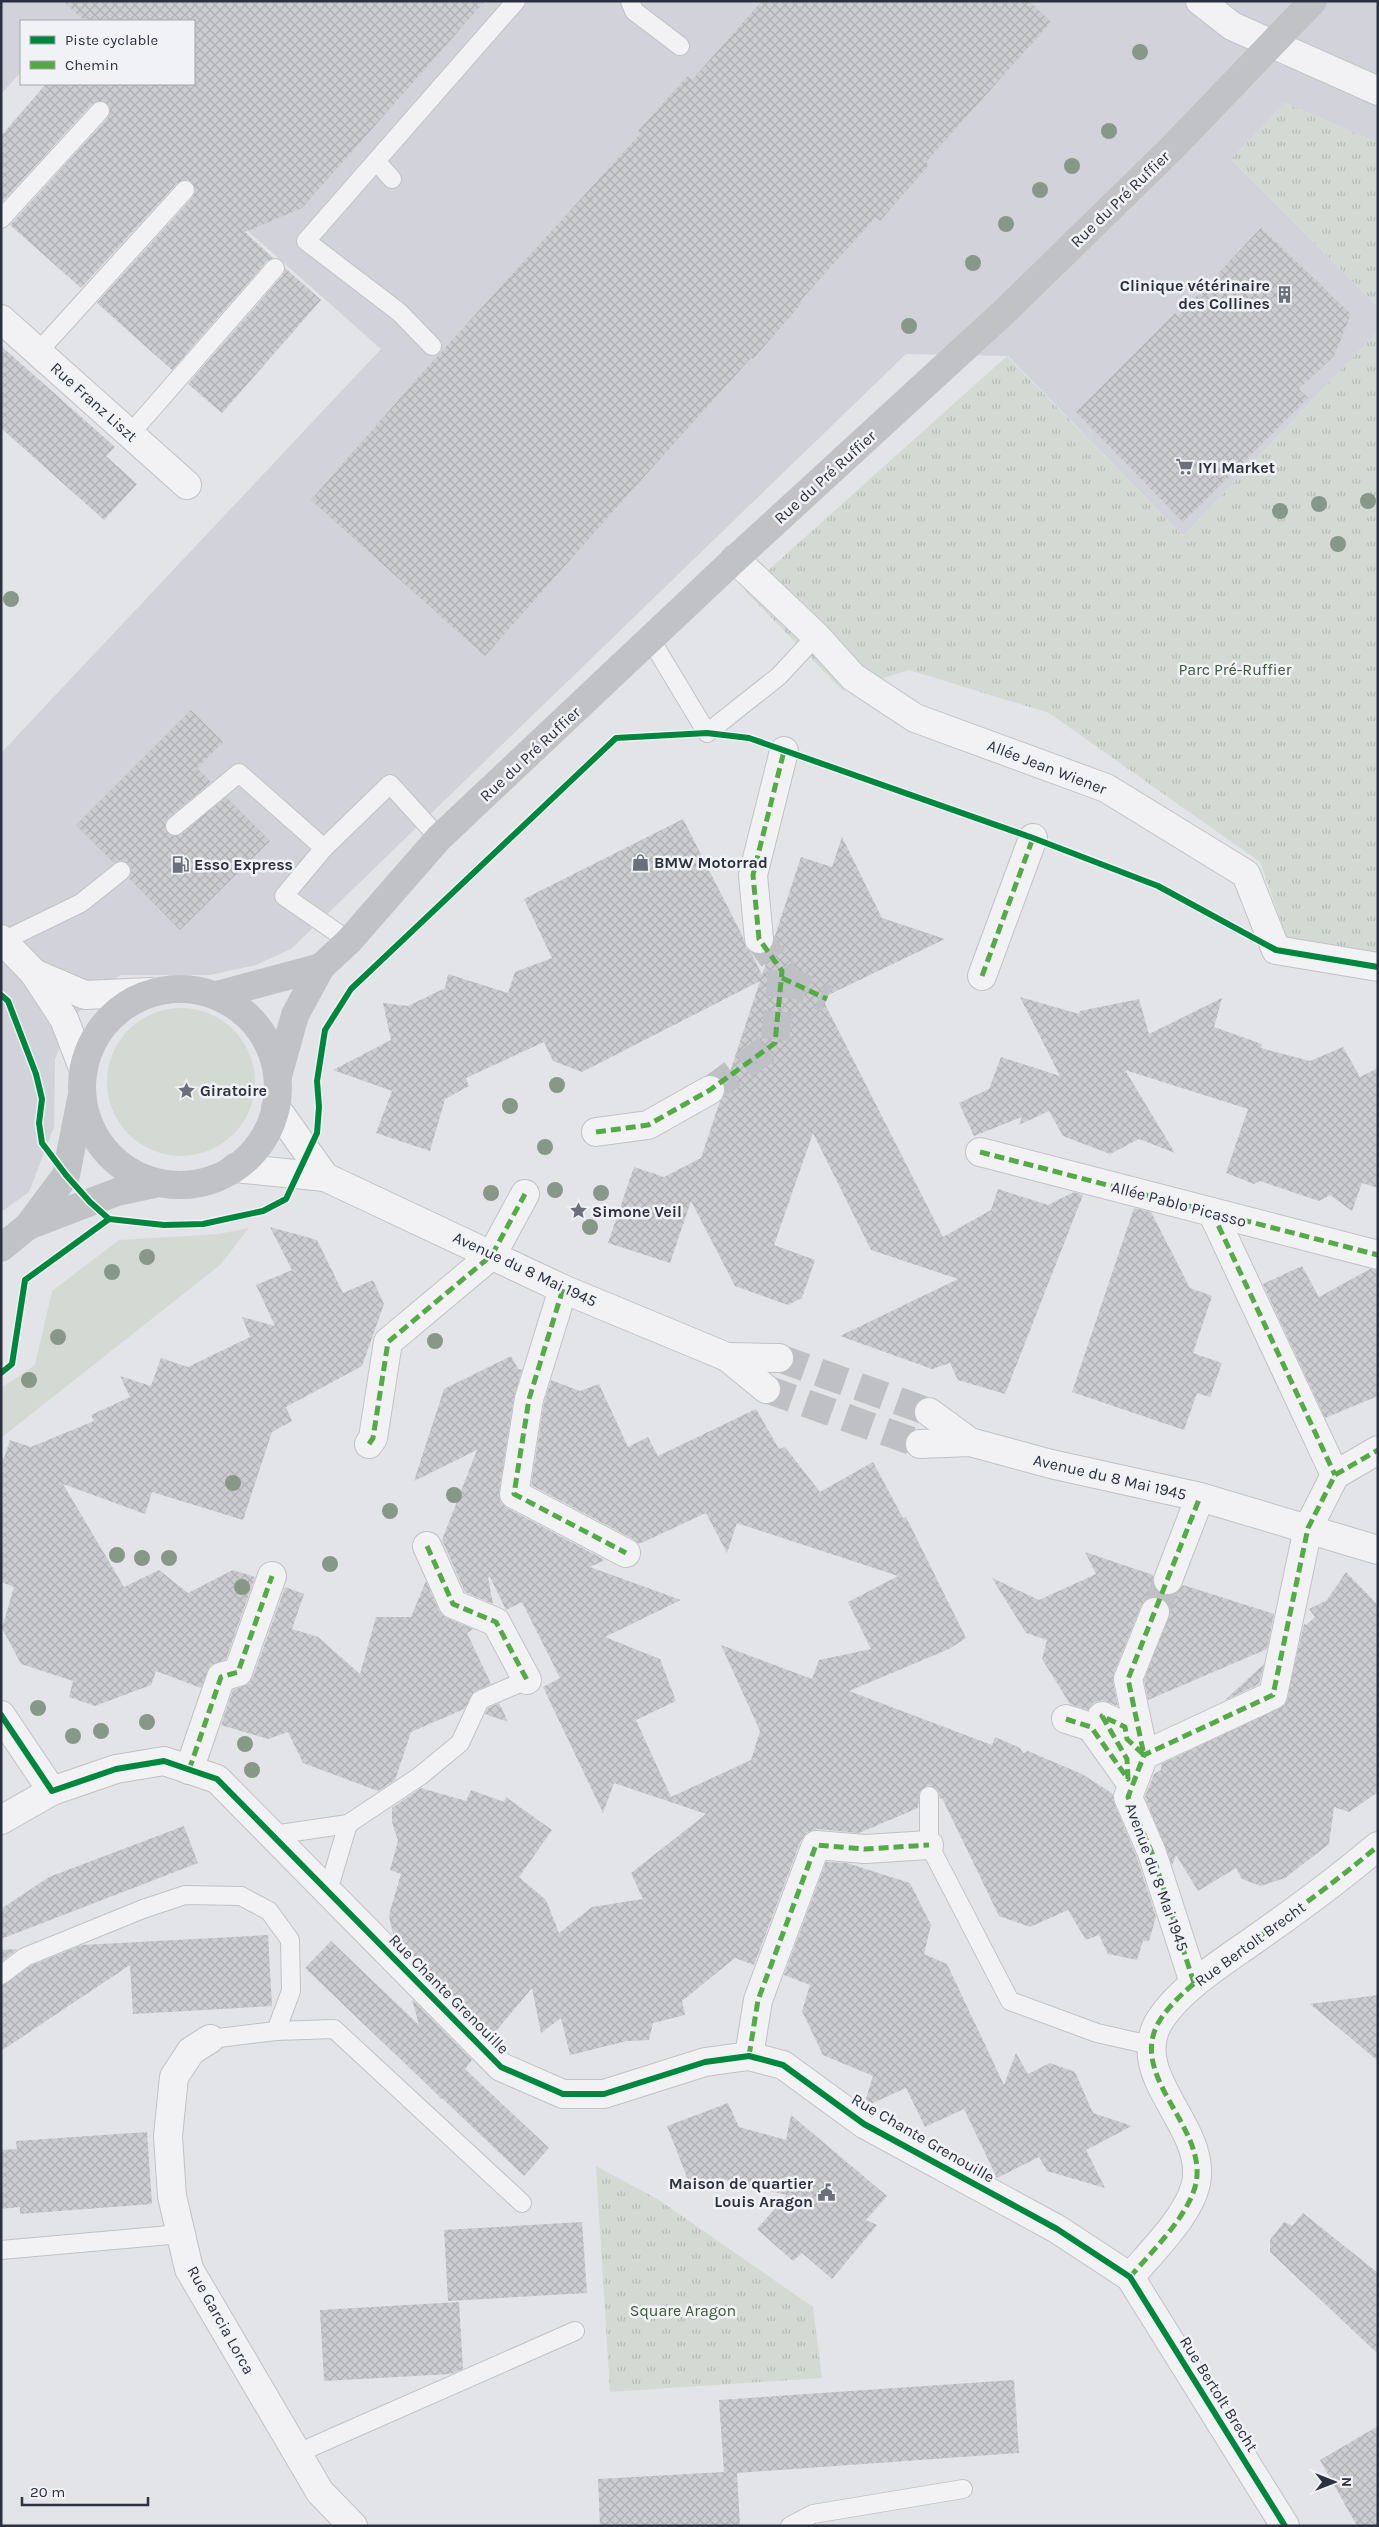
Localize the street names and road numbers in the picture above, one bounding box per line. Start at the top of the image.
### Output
street label: Rue du Pré Ruffier [1067,147,1174,251]
street label: Rue Franz Liszt [47,358,141,446]
street label: Rue du Pré Ruffier [770,426,880,528]
street label: Rue du Pré Ruffier [476,702,584,805]
street label: Allée Jean Wiener [985,736,1110,799]
street label: Allée Pablo Picasso [1109,1177,1249,1231]
street label: Avenue du 8 Mai 1945 [450,1227,600,1311]
street label: Avenue du 8 Mai 1945 [1032,1450,1188,1504]
street label: Avenue du 8 Mai 1945 [1121,1800,1193,1954]
street label: Rue Bertolt Brecht [1191,1897,1309,1991]
street label: Rue Chante Grenouille [385,1930,513,2058]
street label: Rue Chante Grenouille [848,2089,998,2187]
street label: Rue Garcia Lorca [183,2262,259,2378]
street label: Rue Bertolt Brecht [1176,2333,1262,2455]

